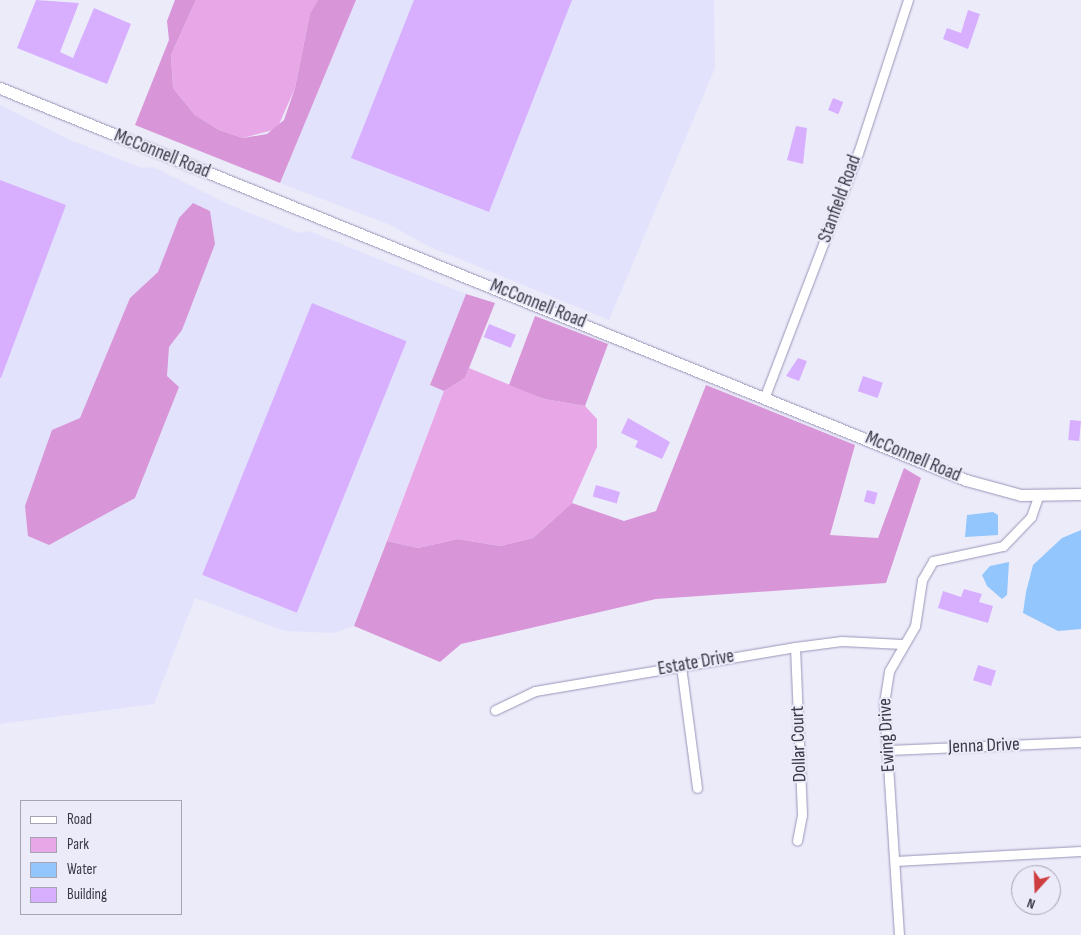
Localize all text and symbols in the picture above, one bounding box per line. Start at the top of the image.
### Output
street label: McConnell Road [111,124,213,184]
street label: Stanfield Road [814,152,866,246]
street label: McConnell Road [487,274,589,334]
street label: McConnell Road [862,427,964,487]
street label: Estate Drive [656,645,736,681]
street label: Ewing Drive [874,697,900,773]
street label: Dollar Court [786,705,812,783]
street label: Jenna Drive [948,733,1020,759]
legend [20,800,182,915]
text: Road [67,810,92,829]
text: Park [67,835,89,854]
text: Water [67,860,97,879]
north arrow [1011,865,1061,915]
text: Building [67,885,107,904]
text: N [1025,894,1037,913]

